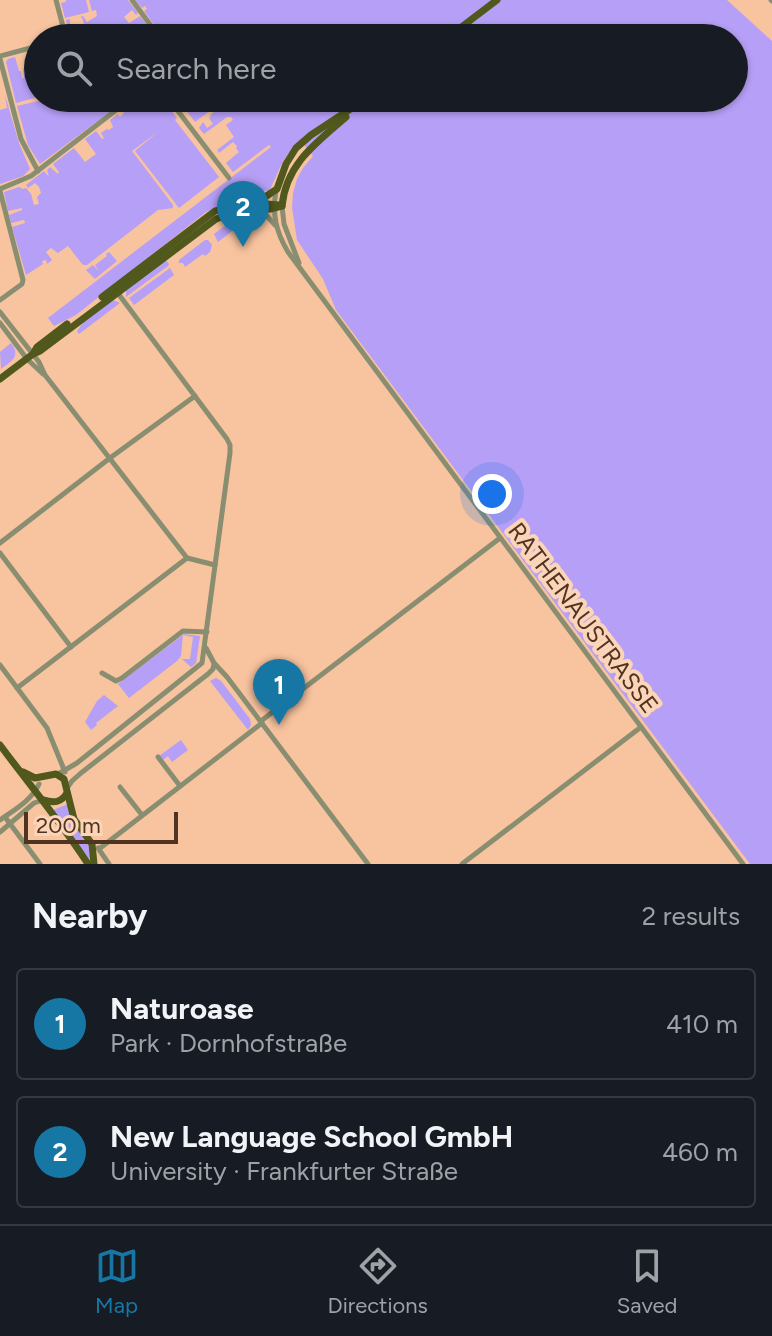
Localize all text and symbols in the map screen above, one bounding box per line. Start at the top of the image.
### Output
search box [24,24,748,112]
icon: search [52,46,96,90]
text: Search here [116,50,276,87]
pin: 2 [217,181,269,247]
your location [472,474,512,514]
street label: RATHENAUSTRASSE [502,517,665,719]
pin: 1 [253,659,305,725]
scale bar [24,808,178,844]
text: 200 m [36,812,101,839]
text: Nearby [32,896,147,937]
text: 2 results [642,900,740,932]
text: Naturoase [110,990,254,1027]
text: 1 [55,1008,65,1040]
text: 410 m [666,1008,738,1040]
text: Park · Dornhofstraße [110,1027,347,1059]
text: New Language School GmbH [110,1118,513,1155]
text: 2 [52,1136,68,1168]
text: 460 m [662,1136,738,1168]
text: University · Frankfurter Straße [110,1155,458,1187]
tab: Map [95,1244,139,1319]
tab: Directions [328,1244,428,1319]
tab: Saved [617,1244,677,1319]

